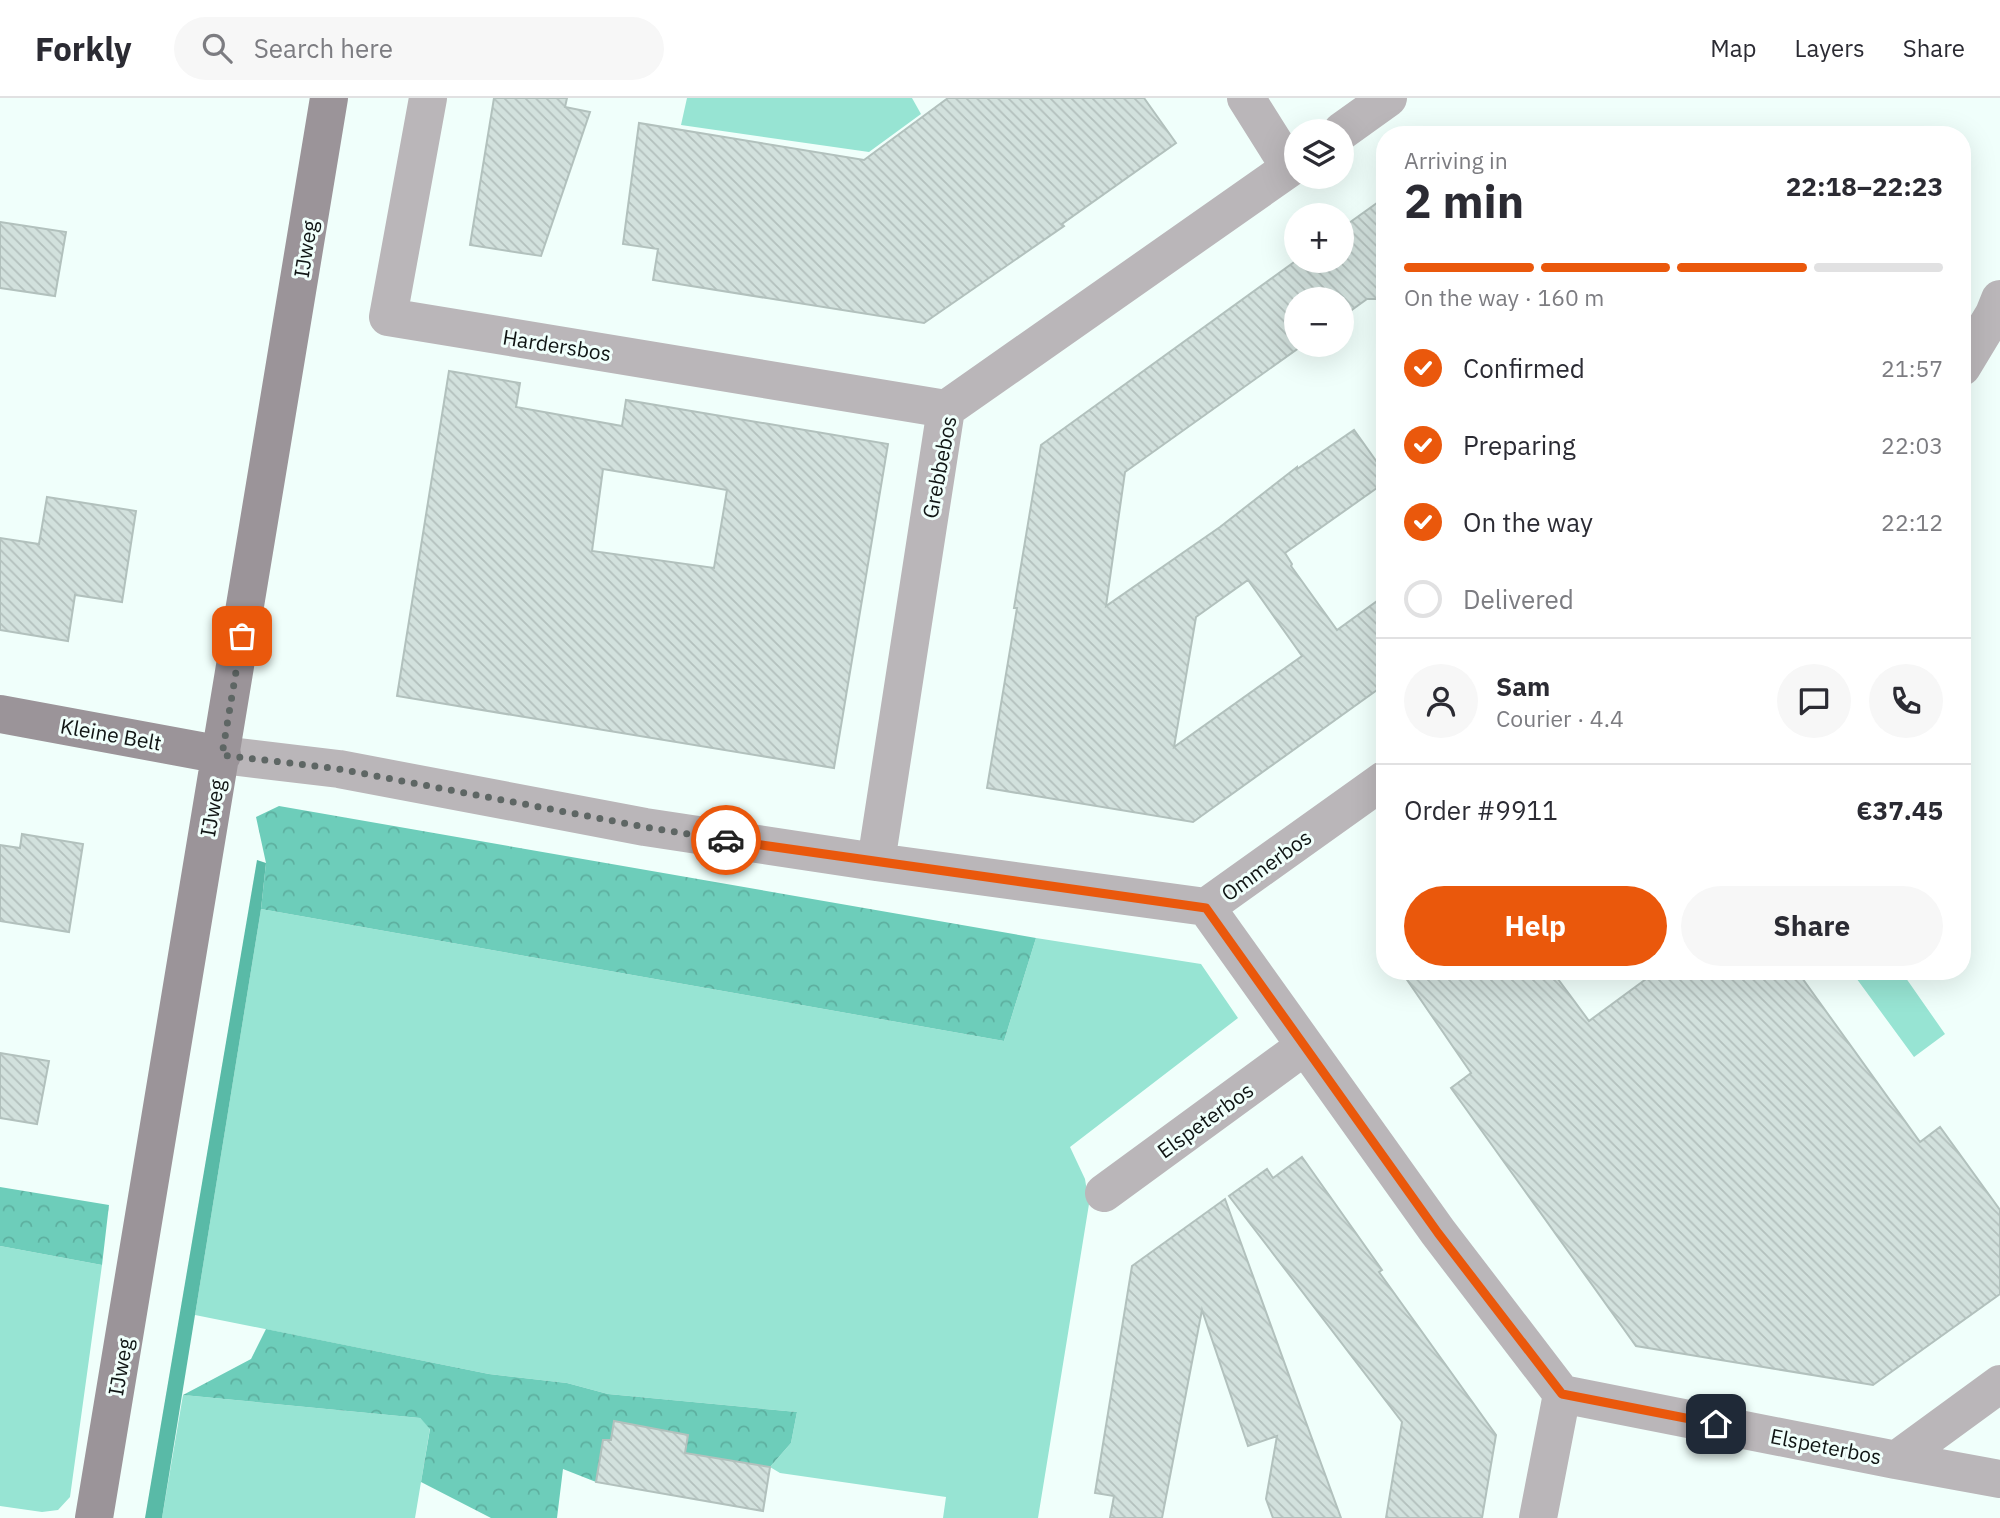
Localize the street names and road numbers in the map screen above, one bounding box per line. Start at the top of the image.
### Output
street label: IJweg [287,218,323,280]
street label: Hardersbos [501,323,613,367]
street label: Grebbebos [915,413,963,521]
street label: Kleine Belt [58,711,164,757]
street label: IJweg [193,777,231,839]
street label: Ommerbos [1215,823,1317,907]
street label: Elspeterbos [1151,1076,1259,1164]
street label: IJweg [101,1336,139,1398]
street label: Elspeterbos [1768,1422,1884,1470]

